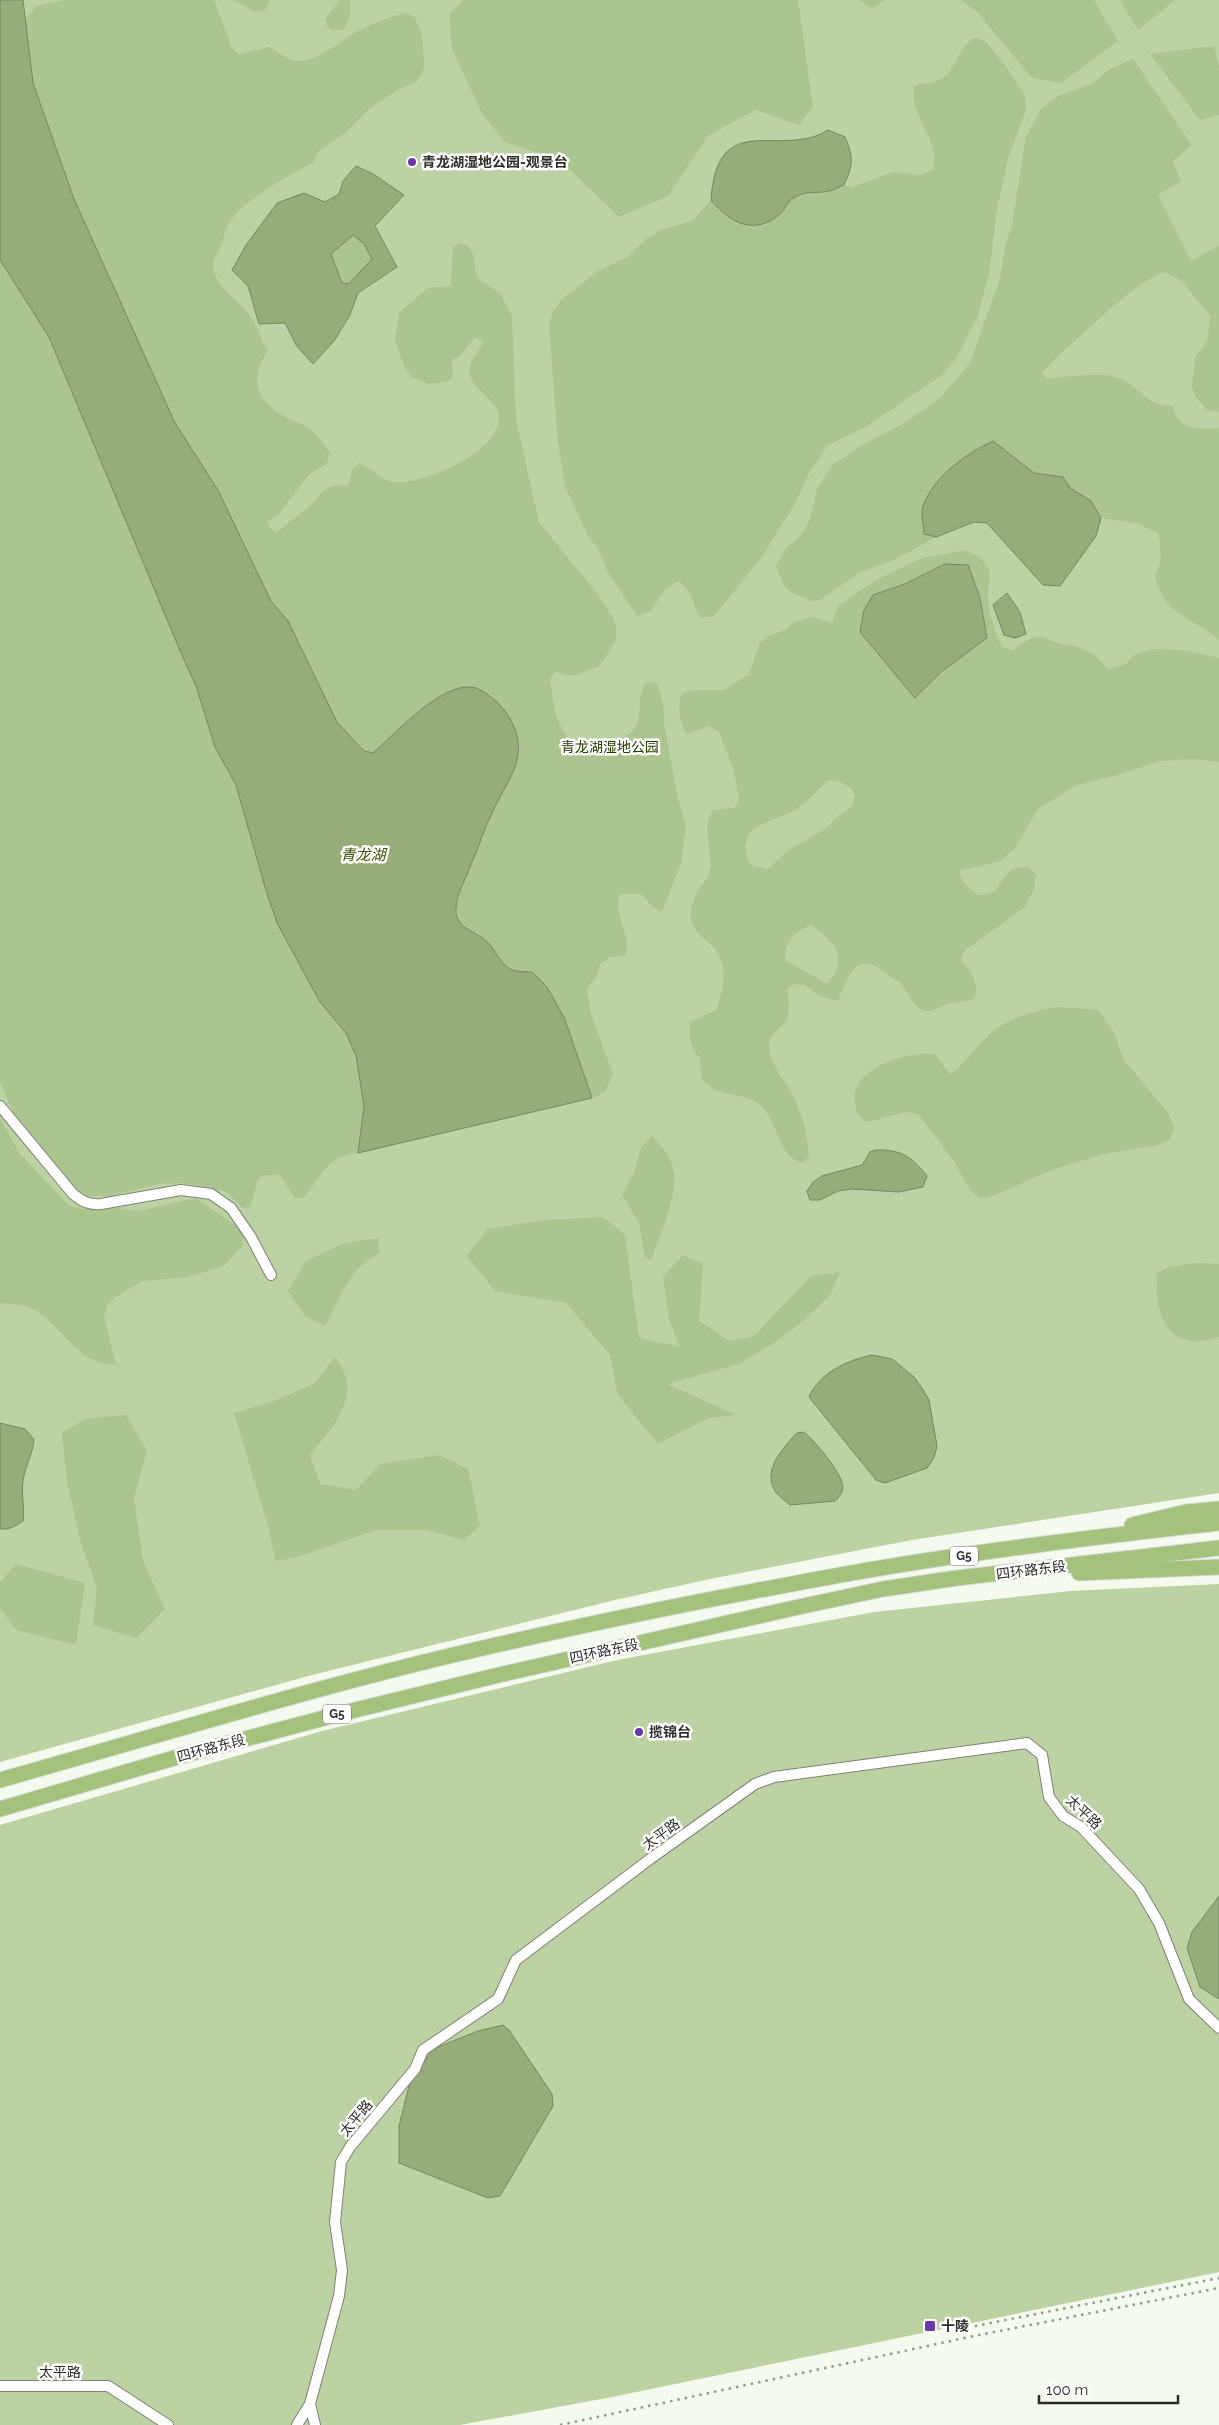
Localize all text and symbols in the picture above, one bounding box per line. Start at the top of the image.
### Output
place label: 青龙湖湿地公园-观景台 [422,154,568,170]
marker: 青龙湖湿地公园-观景台 [406,156,418,168]
park label: 青龙湖湿地公园 [561,739,659,755]
water label: 青龙湖 [340,846,387,864]
road number: G5 [950,1546,978,1565]
street label: 四环路东段 [995,1558,1067,1582]
street label: 四环路东段 [568,1636,640,1666]
road number: G5 [323,1705,351,1724]
place label: 揽锦台 [649,1724,691,1740]
marker: 揽锦台 [633,1726,645,1738]
street label: 四环路东段 [175,1731,247,1765]
street label: 太平路 [1063,1792,1105,1832]
street label: 太平路 [639,1815,683,1853]
street label: 太平路 [336,2097,376,2139]
place label: 十陵 [941,2318,969,2334]
marker: 十陵 [923,2319,937,2333]
street label: 太平路 [39,2364,81,2380]
scale bar [1039,2372,1178,2404]
text: 100 m [1046,2381,1088,2399]

